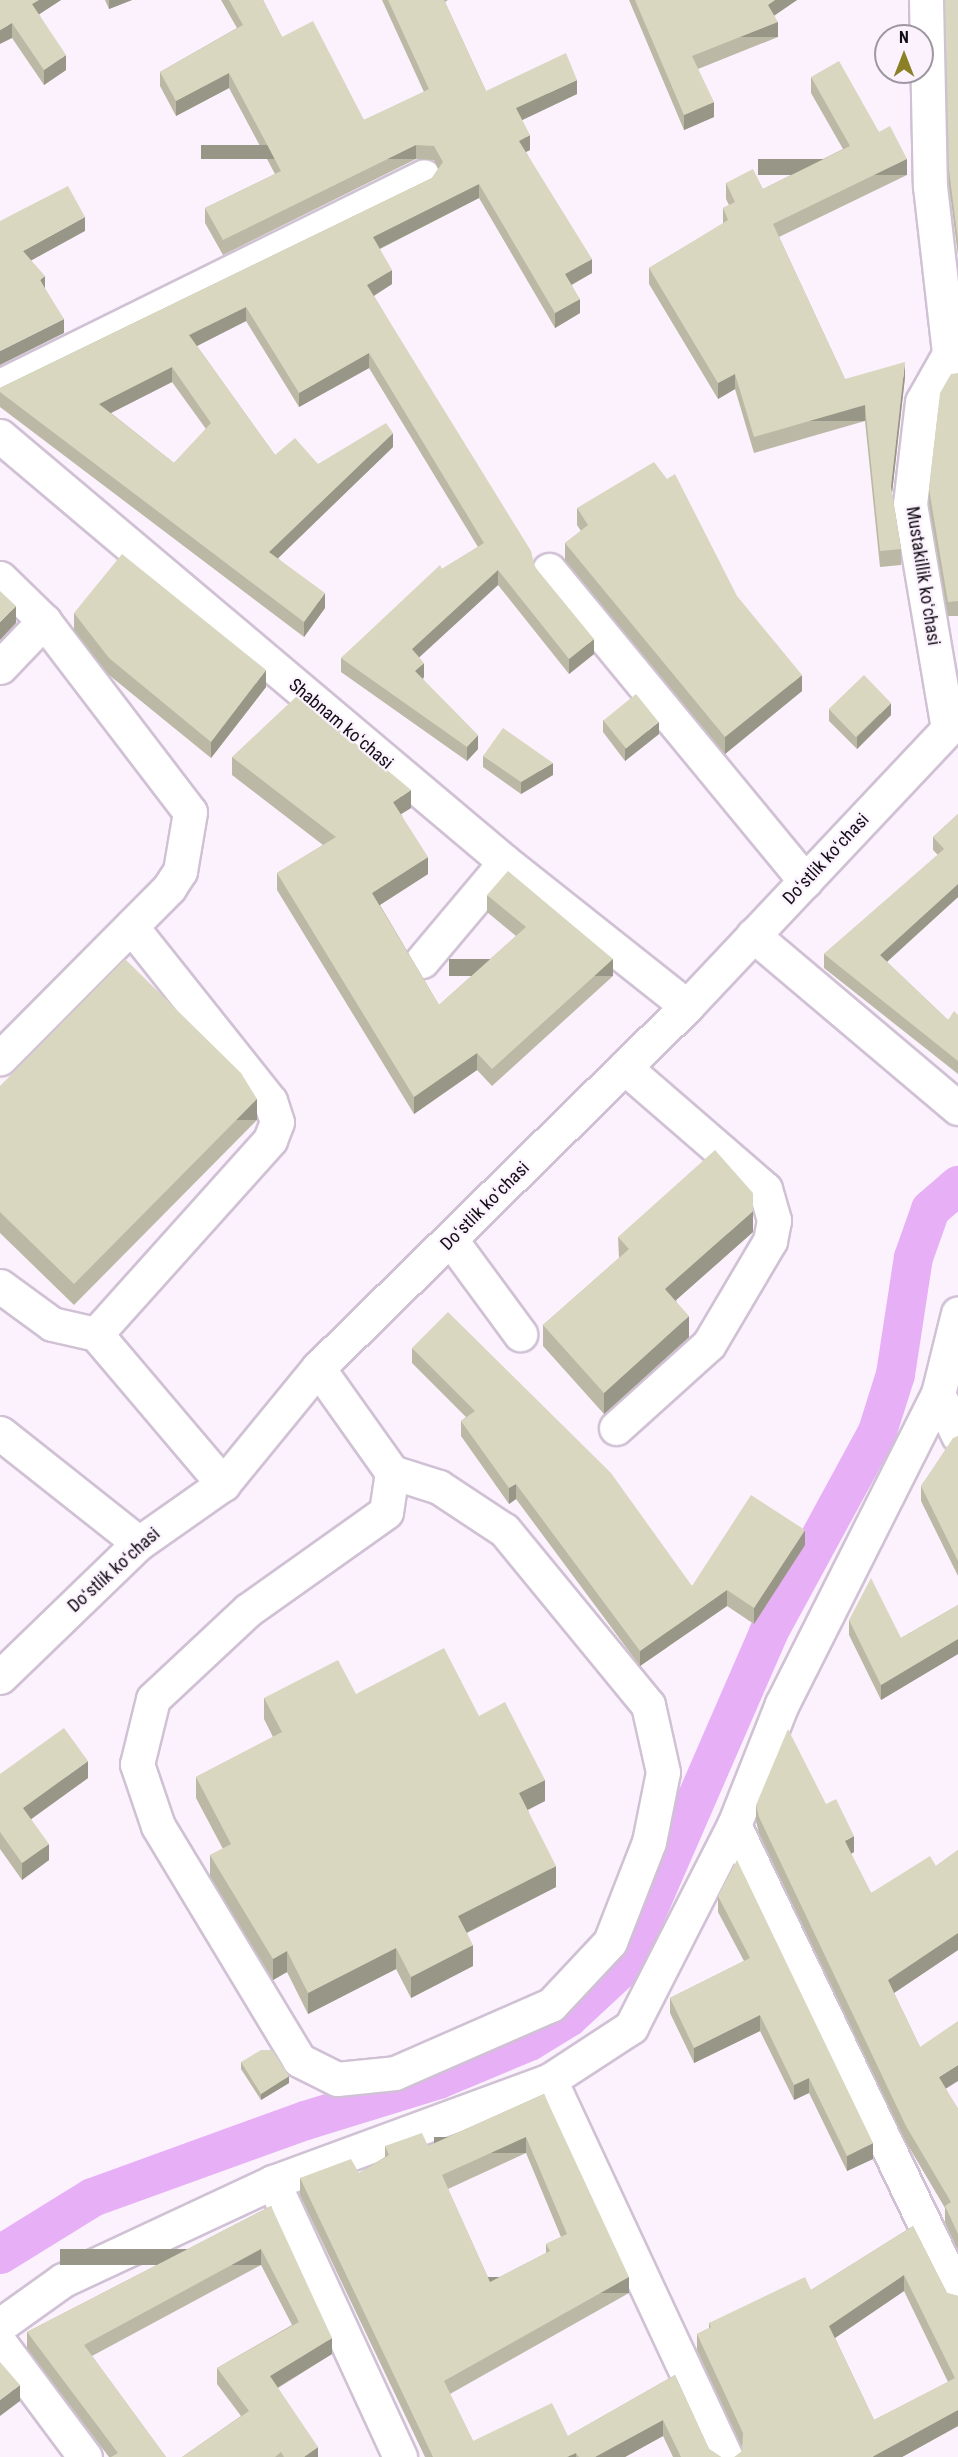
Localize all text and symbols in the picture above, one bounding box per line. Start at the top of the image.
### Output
north arrow [874,24,934,84]
text: N [899,28,909,47]
street label: Mustakillik koʻchasi [901,505,945,647]
street label: Shabnam koʻchasi [284,674,398,774]
street label: Doʻstlik koʻchasi [778,809,874,909]
street label: Doʻstlik koʻchasi [436,1157,534,1255]
street label: Doʻstlik koʻchasi [63,1523,165,1617]

